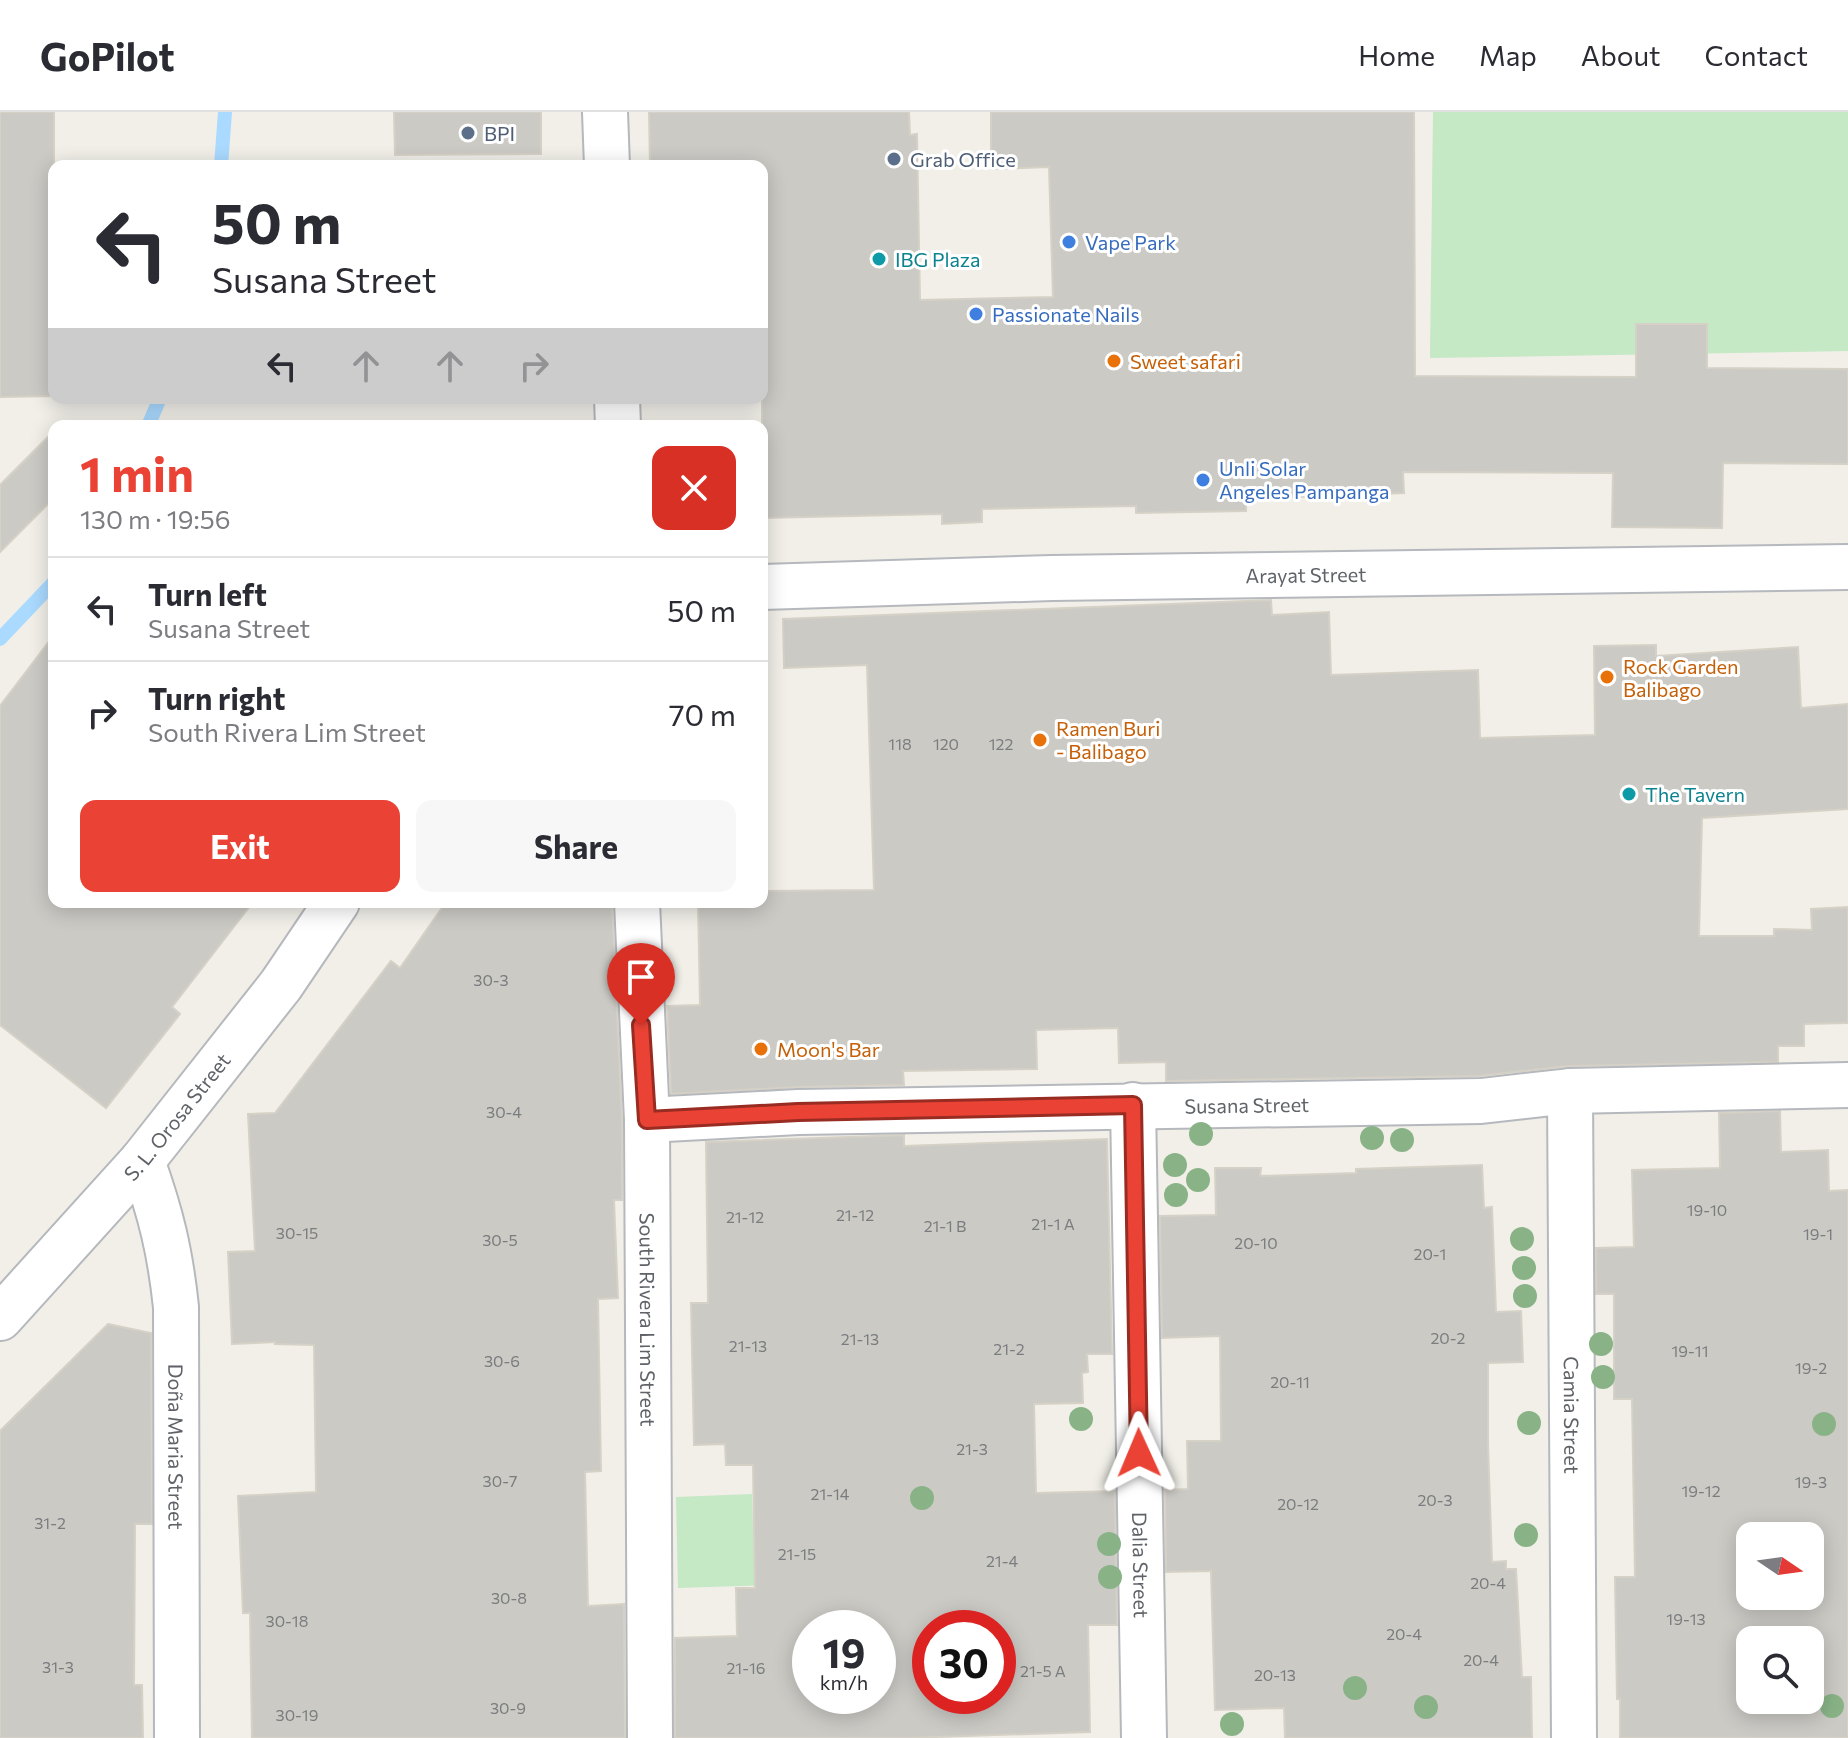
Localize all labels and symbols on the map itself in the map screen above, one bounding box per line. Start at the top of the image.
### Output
place label: BPI [484,121,515,145]
marker: BPI [459,124,477,142]
place label: Grab Office [910,147,1016,171]
marker: Grab Office [885,150,903,168]
place label: Vape Park [1085,230,1176,254]
marker: Vape Park [1060,233,1078,251]
place label: IBG Plaza [895,247,980,271]
marker: IBG Plaza [870,250,888,268]
place label: Passionate Nails [992,302,1140,326]
marker: Passionate Nails [967,305,985,323]
place label: Sweet safari [1130,349,1241,373]
marker: Sweet safari [1105,352,1123,370]
place label: Unli Solar Angeles Pampanga [1219,456,1389,503]
marker: Unli Solar Angeles Pampanga [1194,471,1212,489]
street label: Arayat Street [1245,562,1367,587]
place label: Rock Garden Balibago [1623,654,1739,701]
marker: Rock Garden Balibago [1598,668,1616,686]
place label: Ramen Buri - Balibago [1056,716,1160,763]
marker: Ramen Buri - Balibago [1031,731,1049,749]
house number: 118 [888,734,912,753]
house number: 120 [933,734,959,753]
house number: 122 [989,734,1013,753]
place label: The Tavern [1645,782,1745,806]
marker: The Tavern [1620,785,1638,803]
pin [607,943,675,1025]
house number: 30-3 [473,970,509,989]
place label: Moon's Bar [777,1037,880,1061]
marker: Moon's Bar [752,1040,770,1058]
street label: S. L. Orosa Street [119,1048,235,1185]
street label: Susana Street [1184,1092,1309,1118]
house number: 30-4 [486,1102,522,1121]
house number: 19-10 [1687,1200,1727,1219]
house number: 21-12 [836,1205,874,1224]
house number: 21-12 [726,1207,764,1226]
street label: South Rivera Lim Street [635,1213,660,1427]
house number: 21-1 A [1031,1214,1075,1233]
house number: 21-1 B [924,1216,966,1235]
house number: 30-15 [276,1223,318,1242]
house number: 19-1 [1803,1224,1833,1243]
house number: 30-5 [482,1230,518,1249]
house number: 20-10 [1234,1233,1278,1252]
house number: 20-1 [1414,1244,1446,1263]
house number: 20-2 [1431,1328,1466,1347]
house number: 21-13 [841,1329,879,1348]
house number: 21-13 [729,1336,767,1355]
house number: 21-2 [993,1339,1025,1358]
house number: 19-11 [1672,1341,1709,1360]
house number: 30-6 [484,1351,520,1370]
street label: Camia Street [1560,1356,1584,1474]
house number: 19-2 [1795,1358,1827,1377]
street label: Doña Maria Street [164,1364,189,1530]
house number: 20-11 [1270,1372,1310,1391]
position arrow [1097,1411,1181,1495]
house number: 21-3 [956,1439,988,1458]
house number: 30-7 [483,1471,517,1490]
house number: 19-3 [1795,1472,1827,1491]
house number: 19-12 [1681,1481,1721,1500]
house number: 21-14 [811,1484,850,1503]
house number: 20-3 [1417,1490,1453,1509]
house number: 20-12 [1277,1494,1319,1513]
street label: Dalia Street [1128,1512,1154,1618]
house number: 31-2 [34,1513,66,1532]
north arrow [1736,1522,1824,1610]
house number: 21-15 [778,1544,816,1563]
house number: 21-4 [986,1551,1018,1570]
house number: 20-4 [1470,1573,1506,1592]
house number: 30-8 [491,1588,527,1607]
house number: 19-13 [1666,1609,1706,1628]
speed limit sign: 30 [912,1610,1016,1714]
house number: 30-18 [266,1611,308,1630]
house number: 20-4 [1386,1624,1422,1643]
house number: 20-4 [1463,1650,1499,1669]
house number: 31-3 [42,1657,74,1676]
house number: 21-16 [726,1658,766,1677]
house number: 21-5 A [1020,1661,1066,1680]
house number: 20-13 [1254,1665,1296,1684]
house number: 30-9 [490,1698,526,1717]
house number: 30-19 [276,1705,318,1724]

